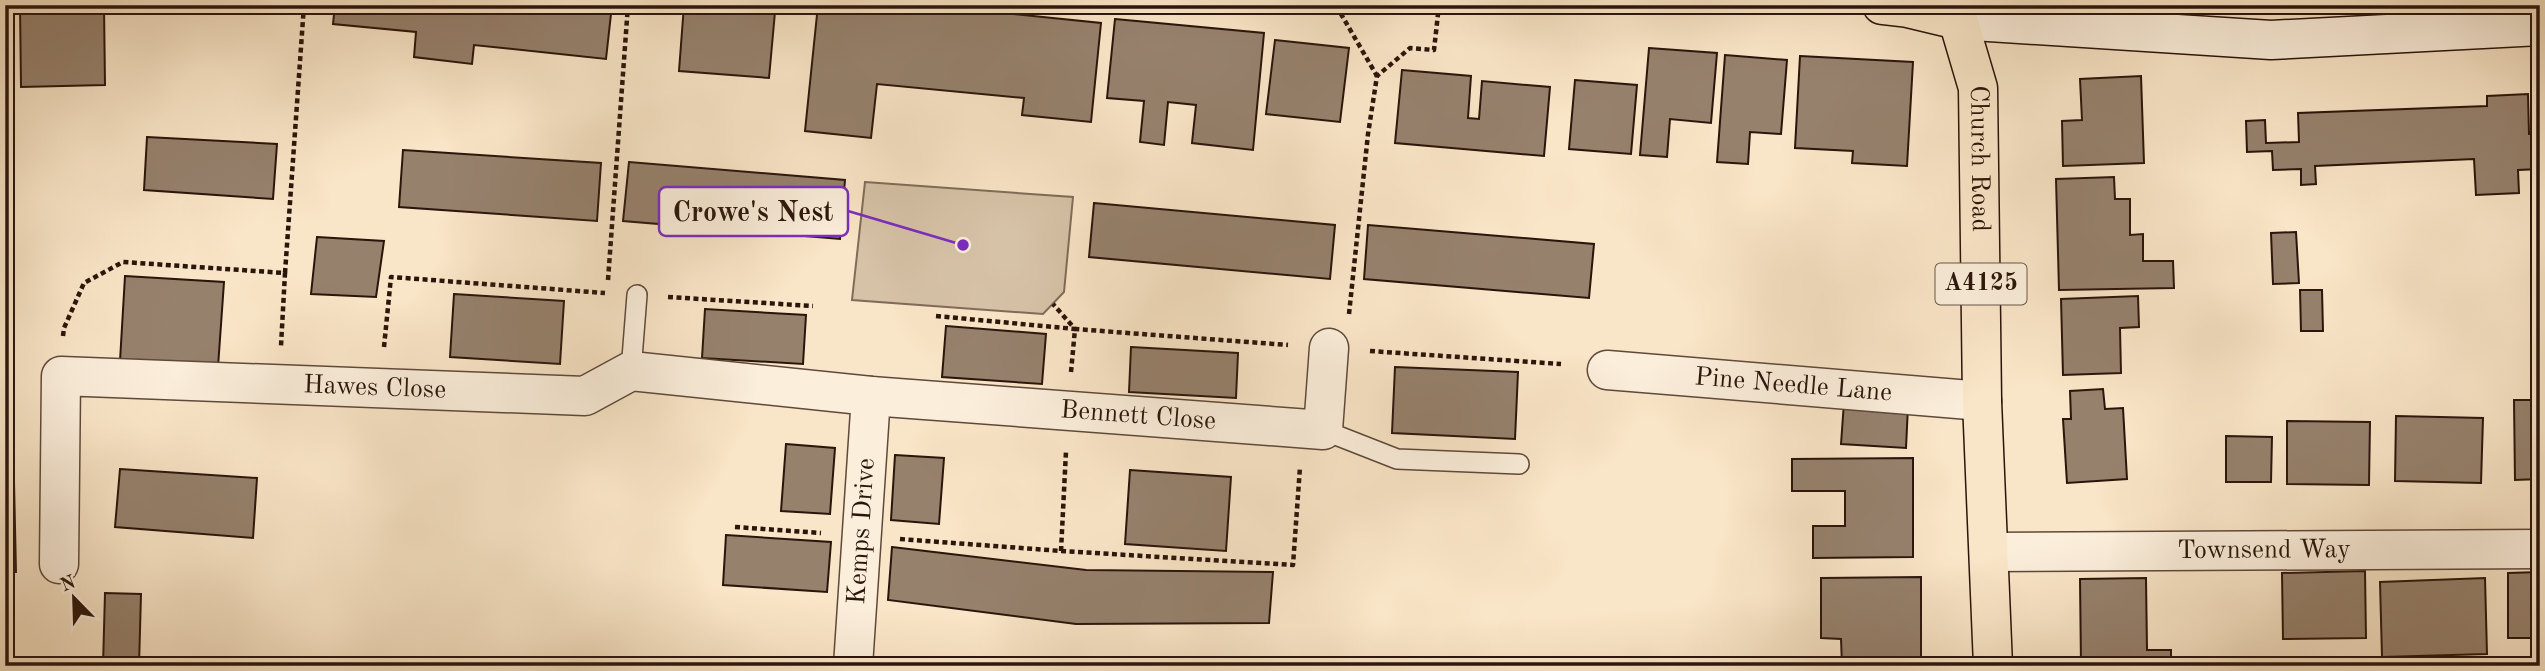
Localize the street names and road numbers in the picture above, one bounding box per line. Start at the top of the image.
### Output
street label: Church Road [1965,85,1993,232]
road number: A4125 [1936,264,2026,304]
street label: Pine Needle Lane [1694,364,1893,407]
street label: Hawes Close [303,372,447,404]
street label: Bennett Close [1059,397,1217,435]
street label: Kemps Drive [844,457,880,605]
street label: Townsend Way [2177,537,2351,564]

